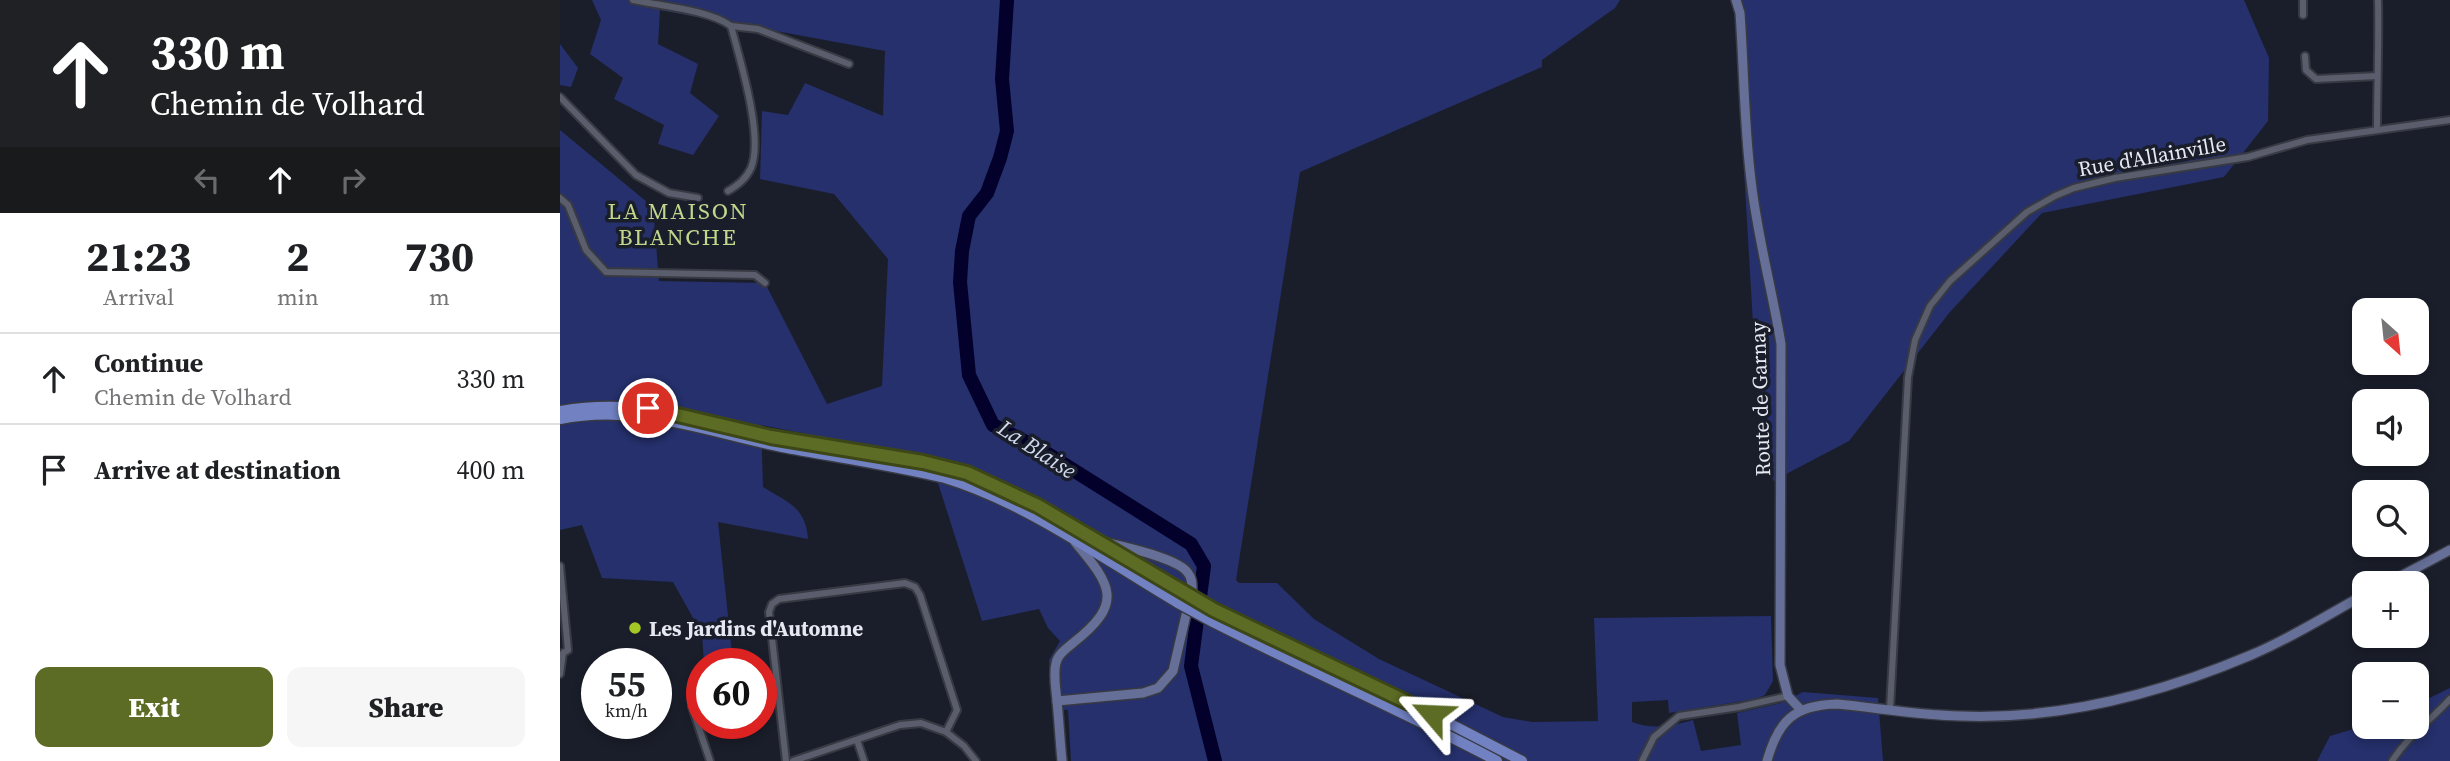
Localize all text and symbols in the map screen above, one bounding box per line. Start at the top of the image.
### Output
text: 330 m [150,18,285,85]
icon: ahead [35,28,126,119]
text: Chemin de Volhard [150,82,425,126]
street label: Rue d'Allainville [2076,129,2228,183]
icon: left [188,161,226,199]
icon: ahead [261,161,299,199]
icon: right [334,161,372,199]
district label: LA MAISON BLANCHE [607,195,749,253]
text: 21:23 [86,227,191,285]
text: 2 [286,227,309,285]
text: 730 [405,227,474,285]
text: Arrival [103,281,174,313]
text: min [277,281,319,313]
text: m [429,281,450,313]
north arrow [2352,298,2429,374]
map controls [2352,298,2429,739]
street label: Route de Garnay [1743,321,1777,477]
text: Continue [94,345,203,381]
icon: ahead [35,360,73,398]
text: 330 m [457,361,525,397]
pin [618,378,678,438]
text: Chemin de Volhard [94,381,291,413]
icon: arrive [629,389,667,427]
button: sound [2352,389,2429,466]
water label: La Blaise [991,411,1083,487]
icon: arrive [35,451,73,489]
text: Arrive at destination [94,452,341,488]
text: 400 m [457,452,525,488]
button: search [2352,480,2429,557]
button: + [2352,571,2429,648]
place label: Les Jardins d'Automne [649,614,863,643]
marker: Les Jardins d'Automne [627,620,643,636]
speed limit sign: 60 [686,648,777,739]
text: 55 [608,660,645,708]
button: − [2352,662,2429,739]
button: Exit [35,667,273,747]
button: Share [287,667,525,747]
position arrow [1395,677,1469,751]
text: km/h [605,698,648,723]

